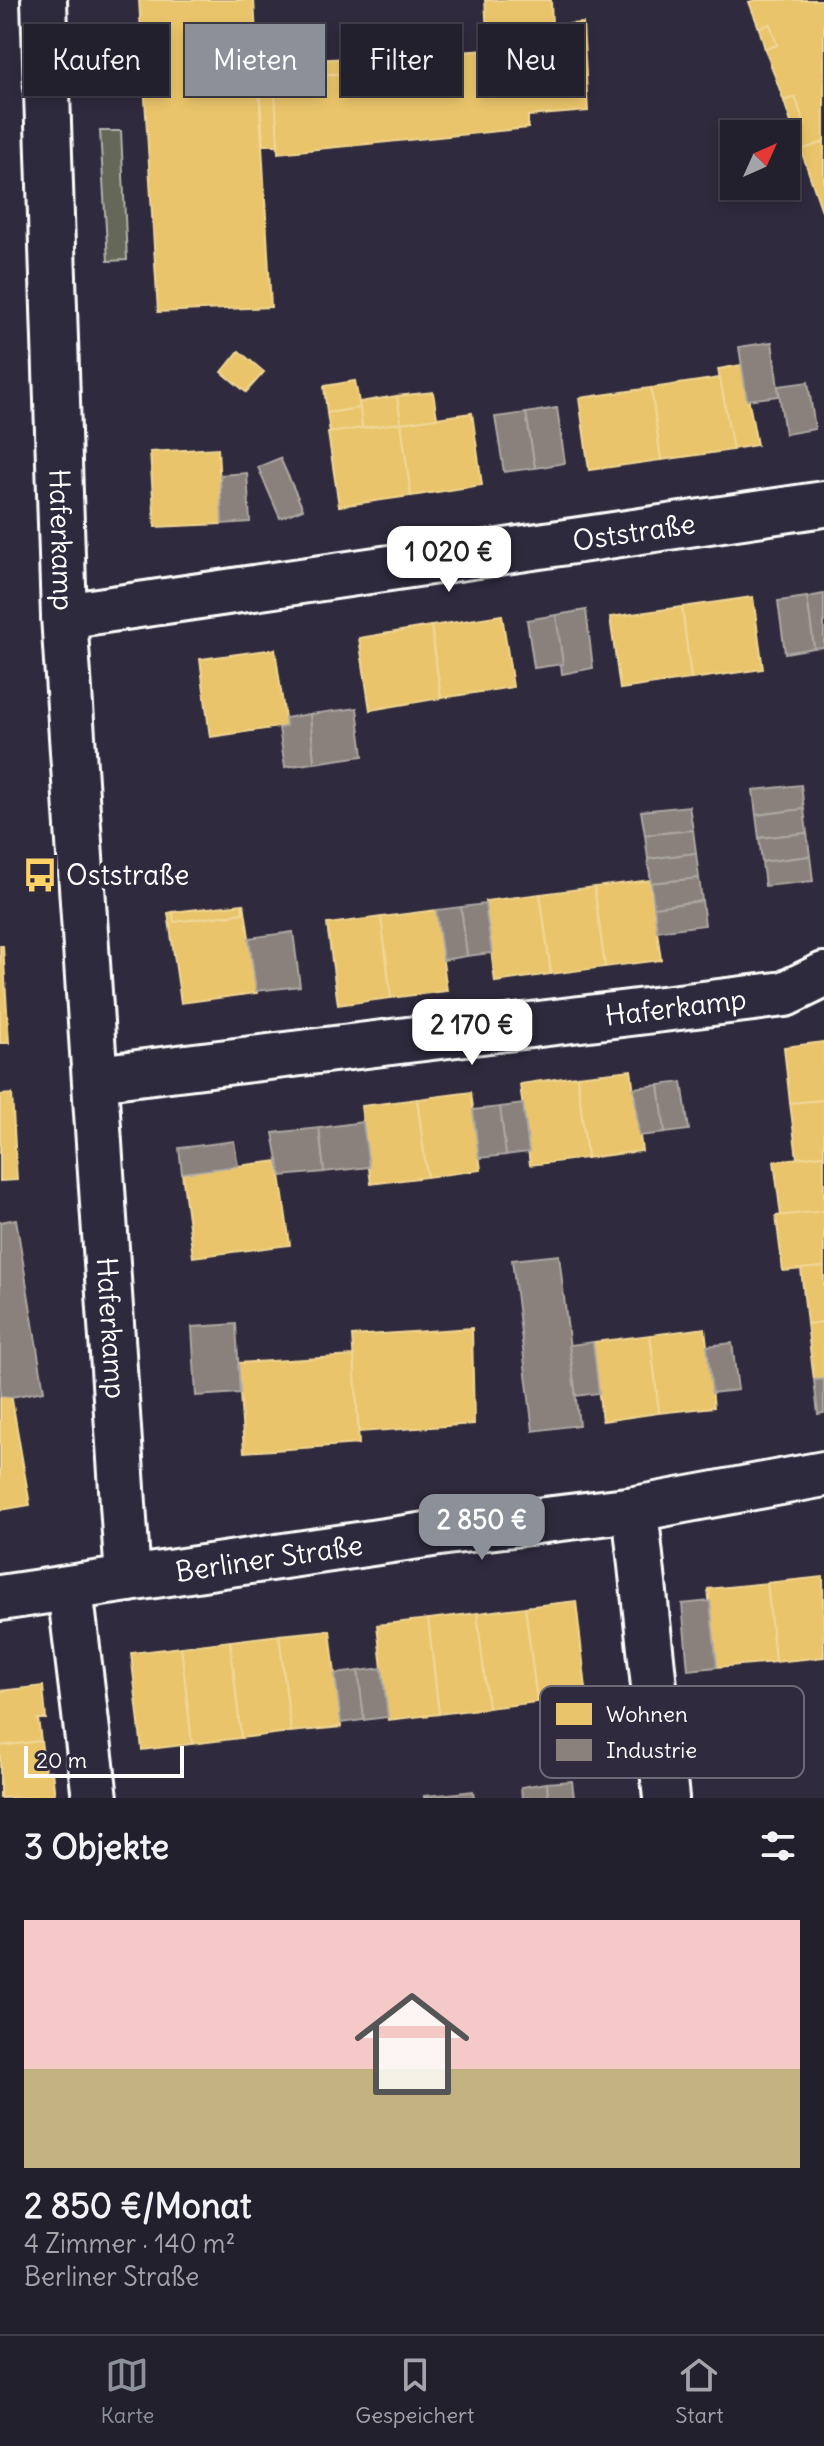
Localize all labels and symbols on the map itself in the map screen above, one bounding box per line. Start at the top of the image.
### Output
north arrow [720,120,800,200]
street label: Haferkamp [41,468,82,611]
street label: Oststraße [570,505,698,559]
pin: 1 020 € [375,526,523,594]
bus stop icon: Oststraße [21,856,59,894]
place label: Oststraße [66,857,189,893]
street label: Haferkamp [603,981,748,1034]
pin: 2 170 € [398,999,546,1067]
street label: Haferkamp [89,1256,134,1400]
pin: 2 850 € [408,1494,556,1562]
street label: Berliner Straße [173,1527,365,1590]
legend [540,1686,804,1778]
text: Wohnen [606,1700,688,1728]
text: Industrie [606,1736,697,1764]
scale bar [24,1742,184,1778]

